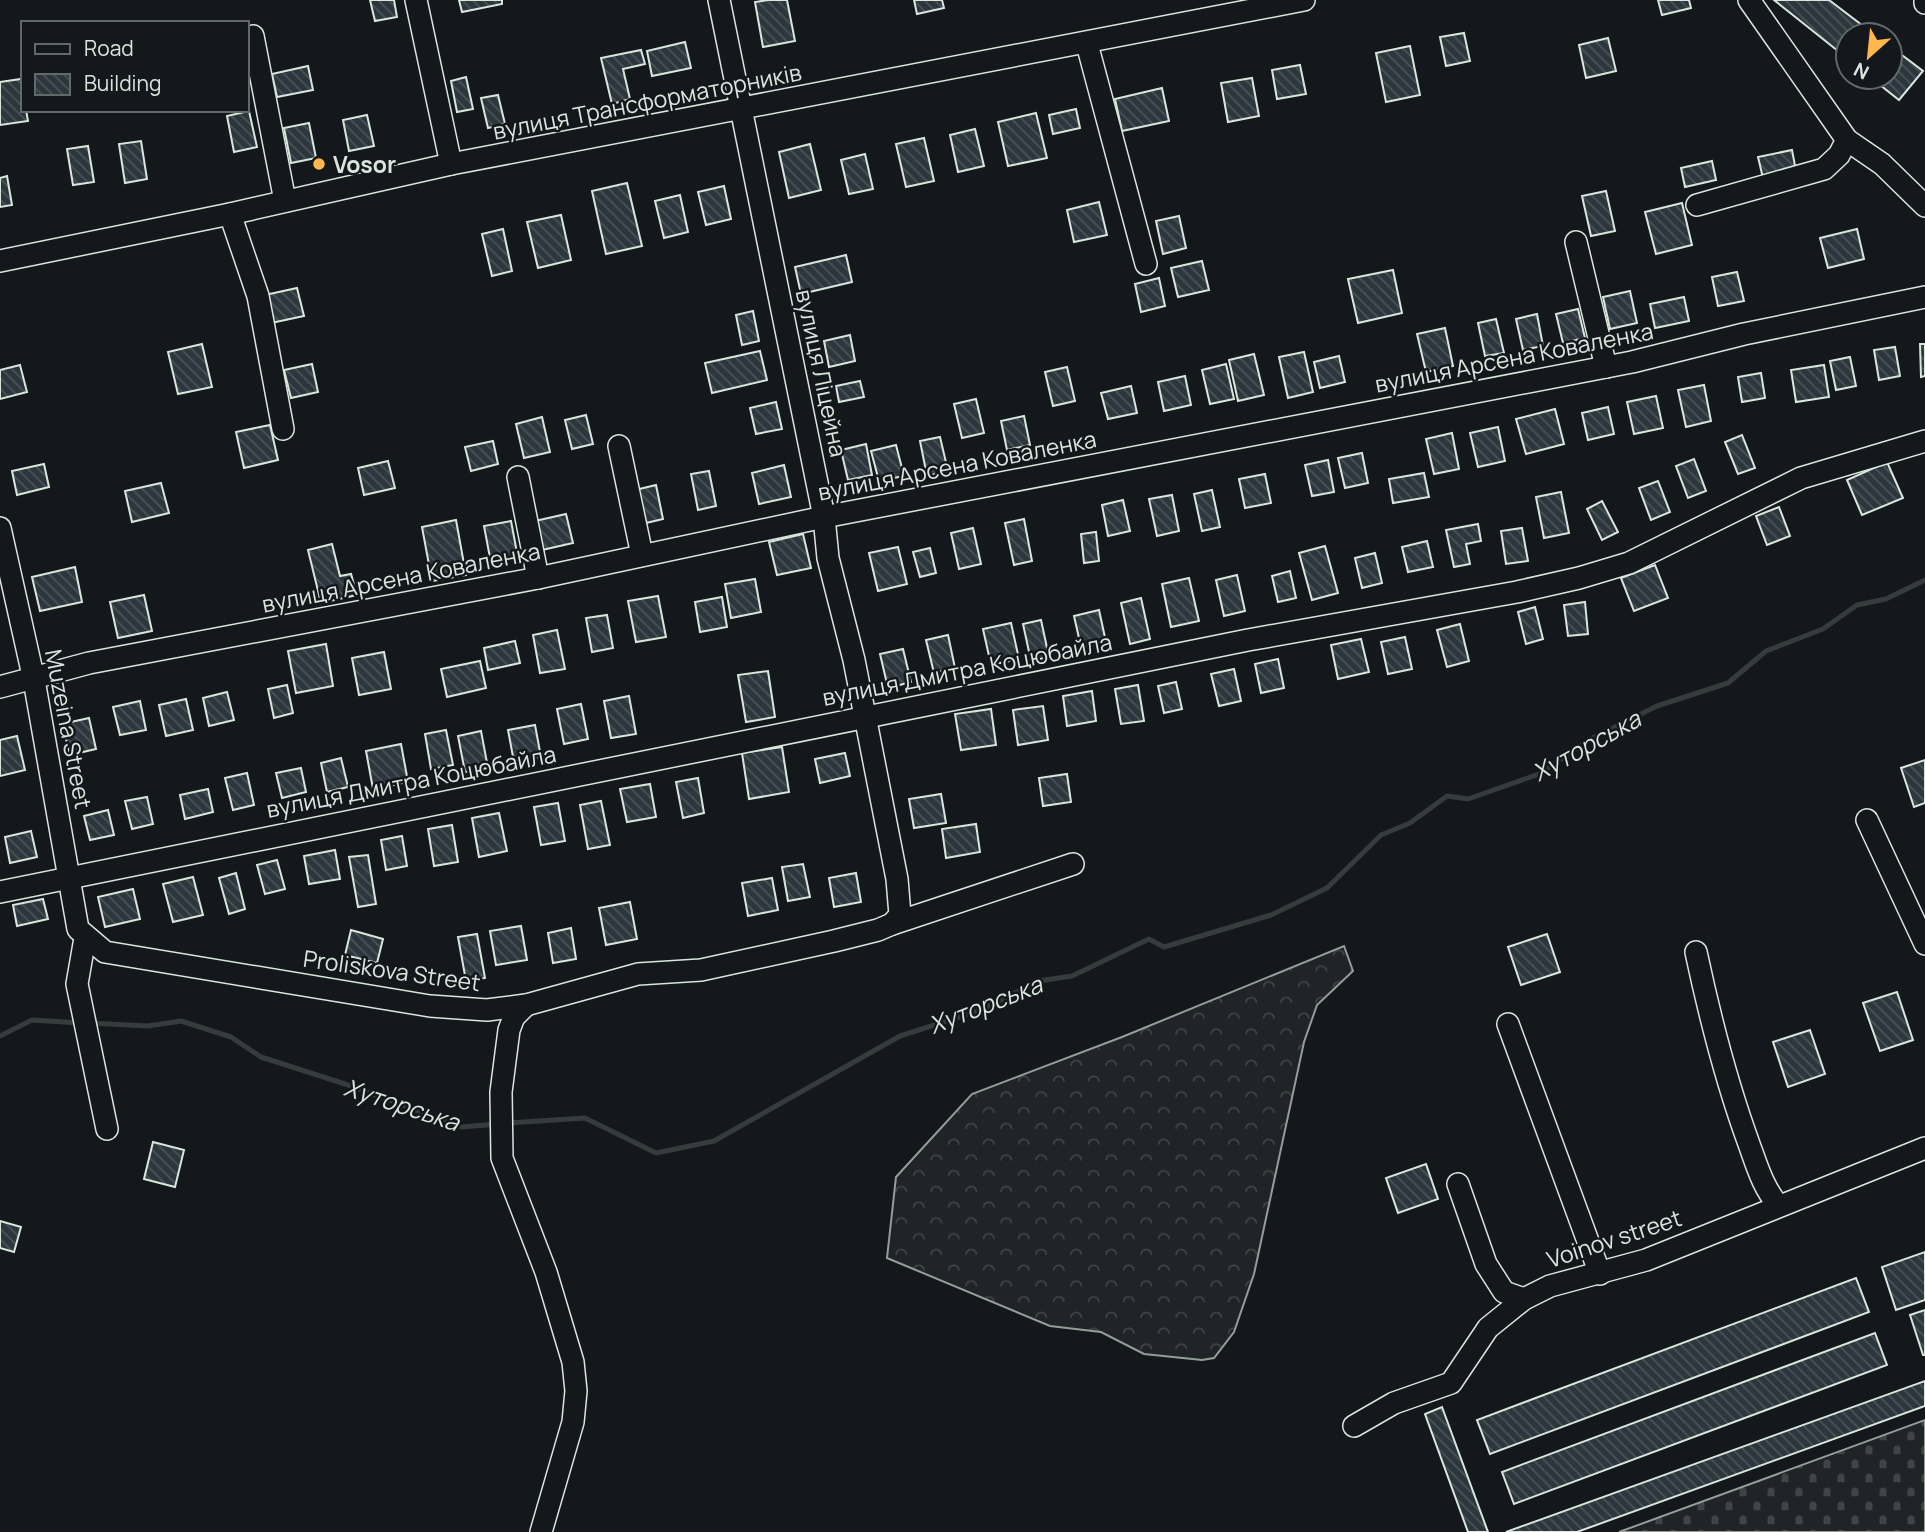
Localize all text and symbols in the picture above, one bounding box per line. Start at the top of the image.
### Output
legend [21,21,248,112]
north arrow [1834,21,1904,91]
text: Road [84,34,134,62]
street label: вулиця Трансформаторників [490,55,804,147]
text: N [1849,56,1873,86]
text: Building [84,69,161,97]
place label: Vosor [333,148,396,180]
marker: Vosor [311,156,327,172]
street label: вулиця Ліцейна [789,286,855,460]
street label: вулиця Арсена Коваленка [1372,314,1656,400]
street label: вулиця Арсена Коваленка [815,422,1099,508]
street label: вулиця Арсена Коваленка [259,534,543,620]
street label: вулиця Дмитра Коцюбайла [819,625,1115,713]
street label: Muzeina Street [38,647,100,811]
water label: Хуторська [1526,701,1647,788]
street label: вулиця Дмитра Коцюбайла [263,737,559,825]
street label: Proliskova Street [301,942,483,998]
water label: Хуторська [924,967,1048,1041]
water label: Хуторська [340,1070,465,1139]
street label: Voinov street [1543,1201,1685,1275]

